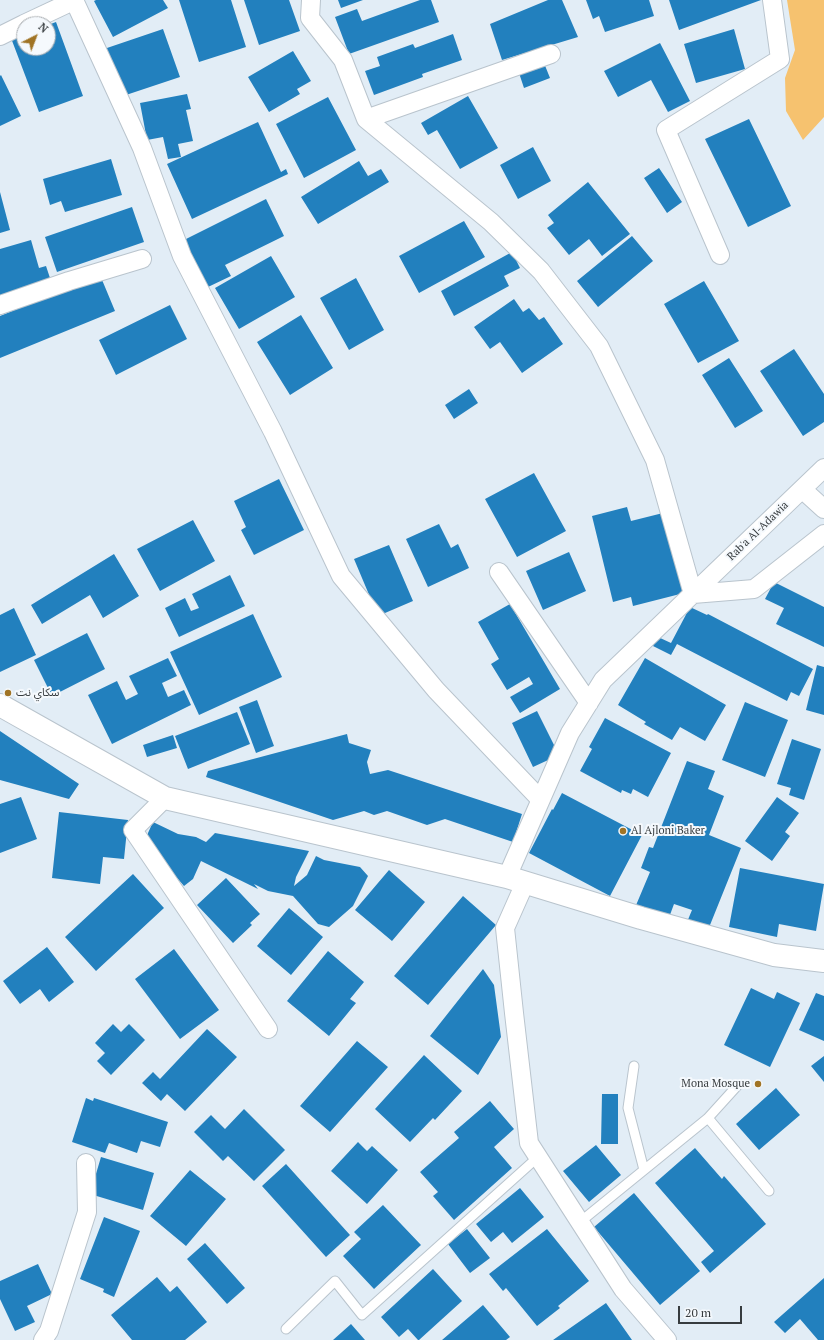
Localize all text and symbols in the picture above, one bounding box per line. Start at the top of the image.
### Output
north arrow [16,16,56,56]
text: N [36,20,51,36]
street label: Rab'a Al-Adawia [725,499,791,563]
place label: سكاي نت [16,686,59,700]
marker: سكاي نت [3,688,13,698]
place label: Al Ajloni Baker [631,824,705,838]
marker: Al Ajloni Baker [618,826,628,836]
place label: Mona Mosque [681,1077,750,1091]
marker: Mona Mosque [753,1079,763,1089]
scale bar [680,1298,744,1324]
text: 20 m [685,1305,711,1320]

